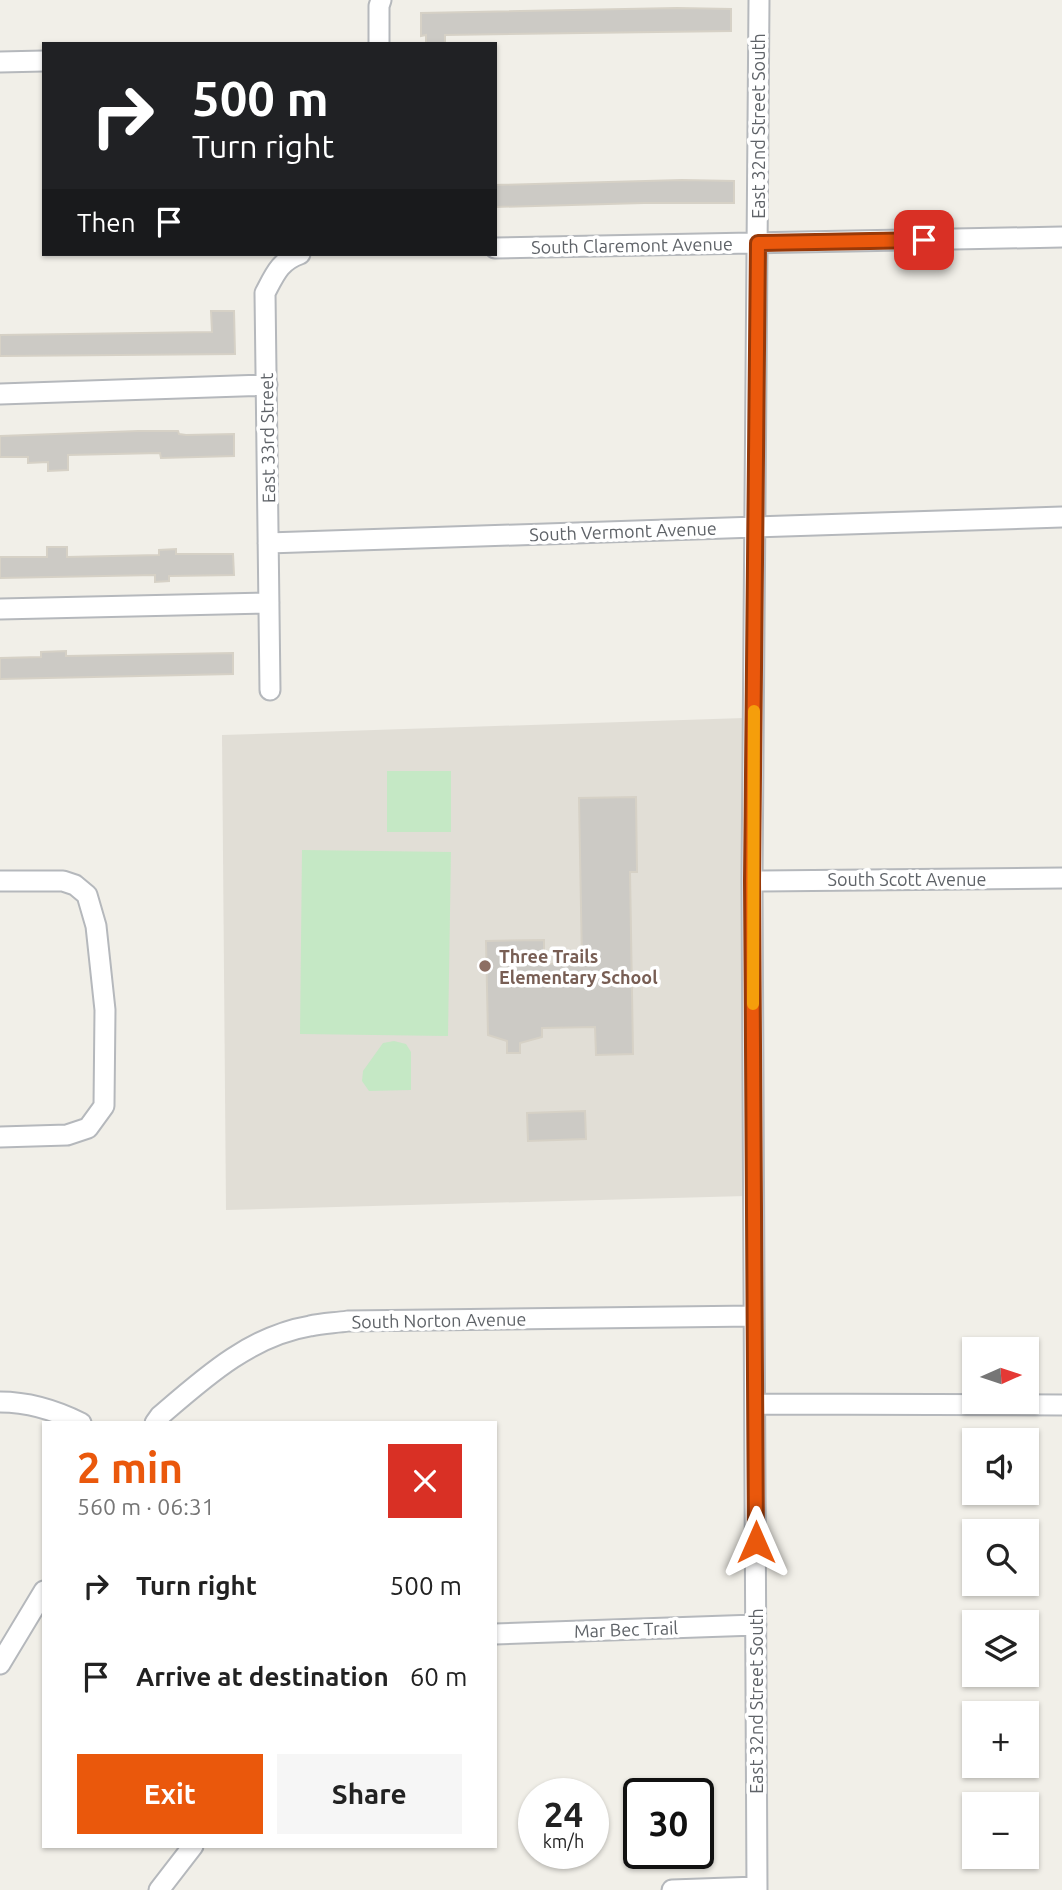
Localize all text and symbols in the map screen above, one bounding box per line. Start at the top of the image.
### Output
street label: East 32nd Street South [748,33,768,219]
icon: right [77,70,168,161]
text: 500 m [192,70,329,125]
text: Turn right [192,128,334,164]
icon: arrive [150,203,188,241]
text: Then [77,208,136,237]
pin [894,210,954,270]
icon: arrive [905,221,943,259]
street label: South Claremont Avenue [531,233,733,257]
street label: East 33rd Street [256,373,278,503]
street label: South Vermont Avenue [529,518,717,544]
street label: South Scott Avenue [828,869,986,889]
place label: Three Trails Elementary School [499,946,658,987]
marker: Three Trails Elementary School [477,958,493,974]
street label: South Norton Avenue [352,1308,526,1332]
north arrow [962,1337,1040,1414]
map controls [962,1337,1039,1869]
button: sound [962,1428,1039,1505]
text: 2 min [77,1444,183,1491]
button: close [388,1444,462,1518]
text: 560 m · 06:31 [77,1494,215,1519]
position arrow [719,1505,793,1579]
button: search [962,1519,1039,1596]
icon: right [77,1567,115,1605]
text: Turn right [136,1571,257,1600]
text: 500 m [390,1571,462,1600]
street label: East 32nd Street South [746,1608,766,1794]
button: layers [962,1610,1039,1687]
street label: Mar Bec Trail [574,1617,679,1641]
icon: arrive [77,1658,115,1696]
text: Arrive at destination [136,1662,389,1691]
text: 60 m [410,1662,467,1691]
button: + [962,1701,1039,1778]
button: Exit [77,1754,263,1834]
button: Share [277,1754,462,1834]
speed limit sign: 30 [623,1778,714,1869]
button: − [962,1792,1039,1869]
text: 24 [544,1794,583,1834]
text: km/h [543,1831,584,1851]

